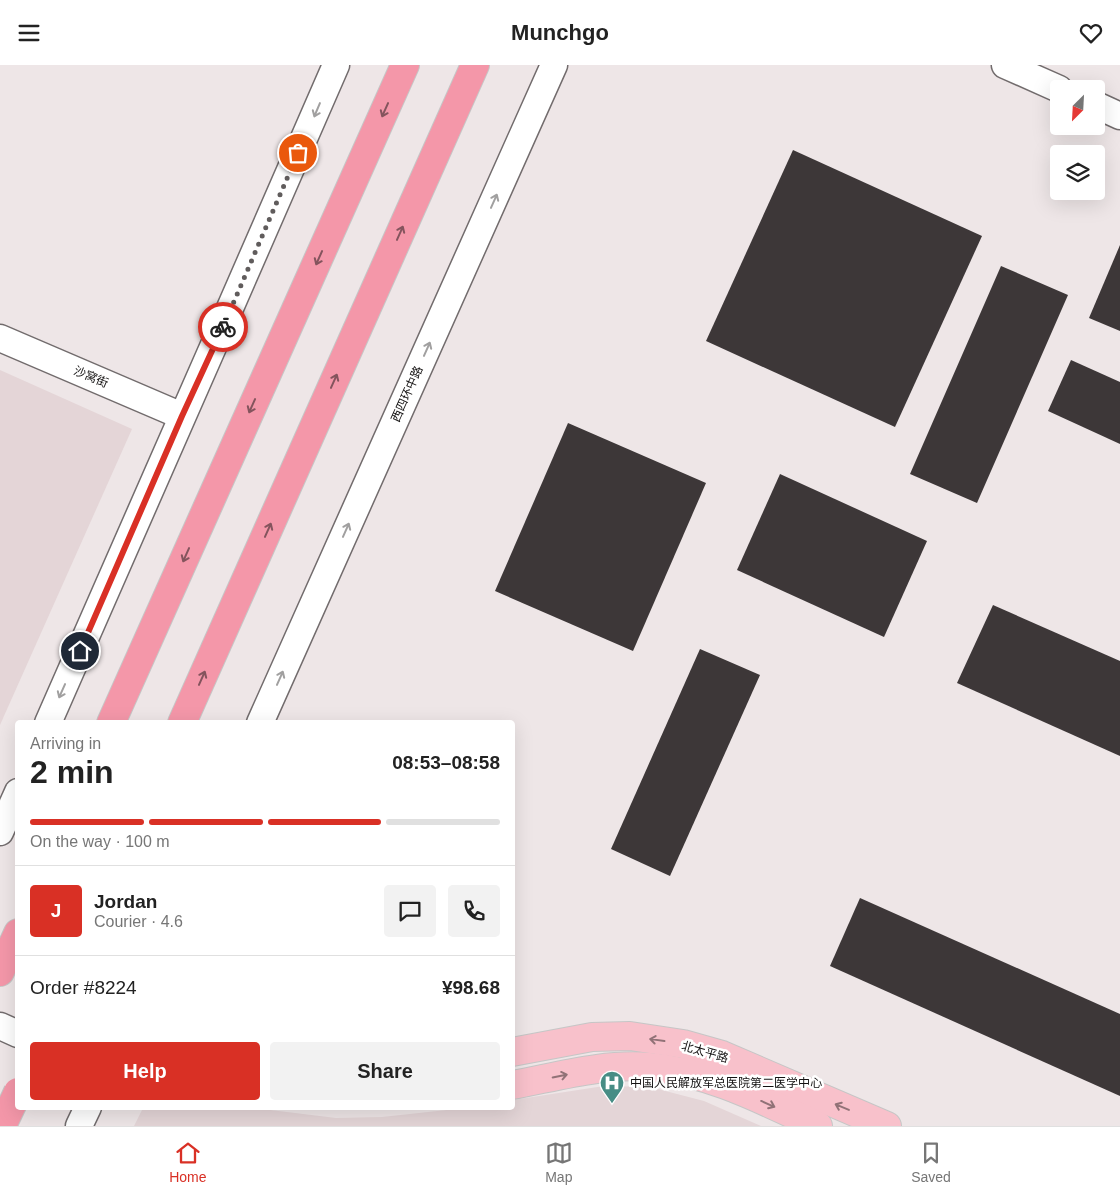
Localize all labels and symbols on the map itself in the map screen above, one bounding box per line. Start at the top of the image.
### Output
north arrow [1050,80,1105,135]
one-way arrow [311,102,321,117]
one-way arrow [379,102,389,117]
pin [277,132,319,174]
one-way arrow [489,194,499,209]
one-way arrow [396,226,406,241]
one-way arrow [313,250,323,265]
courier [198,302,248,352]
one-way arrow [423,342,433,357]
street label: 沙窝街 [72,364,110,390]
street label: 西四环中路 [388,364,426,424]
one-way arrow [330,374,340,389]
one-way arrow [247,398,257,413]
one-way arrow [264,523,274,538]
one-way arrow [342,523,352,538]
one-way arrow [181,547,191,562]
pin [59,630,101,672]
one-way arrow [198,671,207,686]
one-way arrow [276,671,285,686]
one-way arrow [56,683,66,698]
one-way arrow [649,1035,665,1045]
street label: 北太平路 [680,1039,730,1065]
hospital icon: 中国人民解放军总医院第二医学中心 [599,1070,625,1104]
one-way arrow [552,1071,568,1080]
place label: 中国人民解放军总医院第二医学中心 [630,1076,822,1090]
one-way arrow [760,1099,775,1109]
one-way arrow [835,1101,850,1111]

